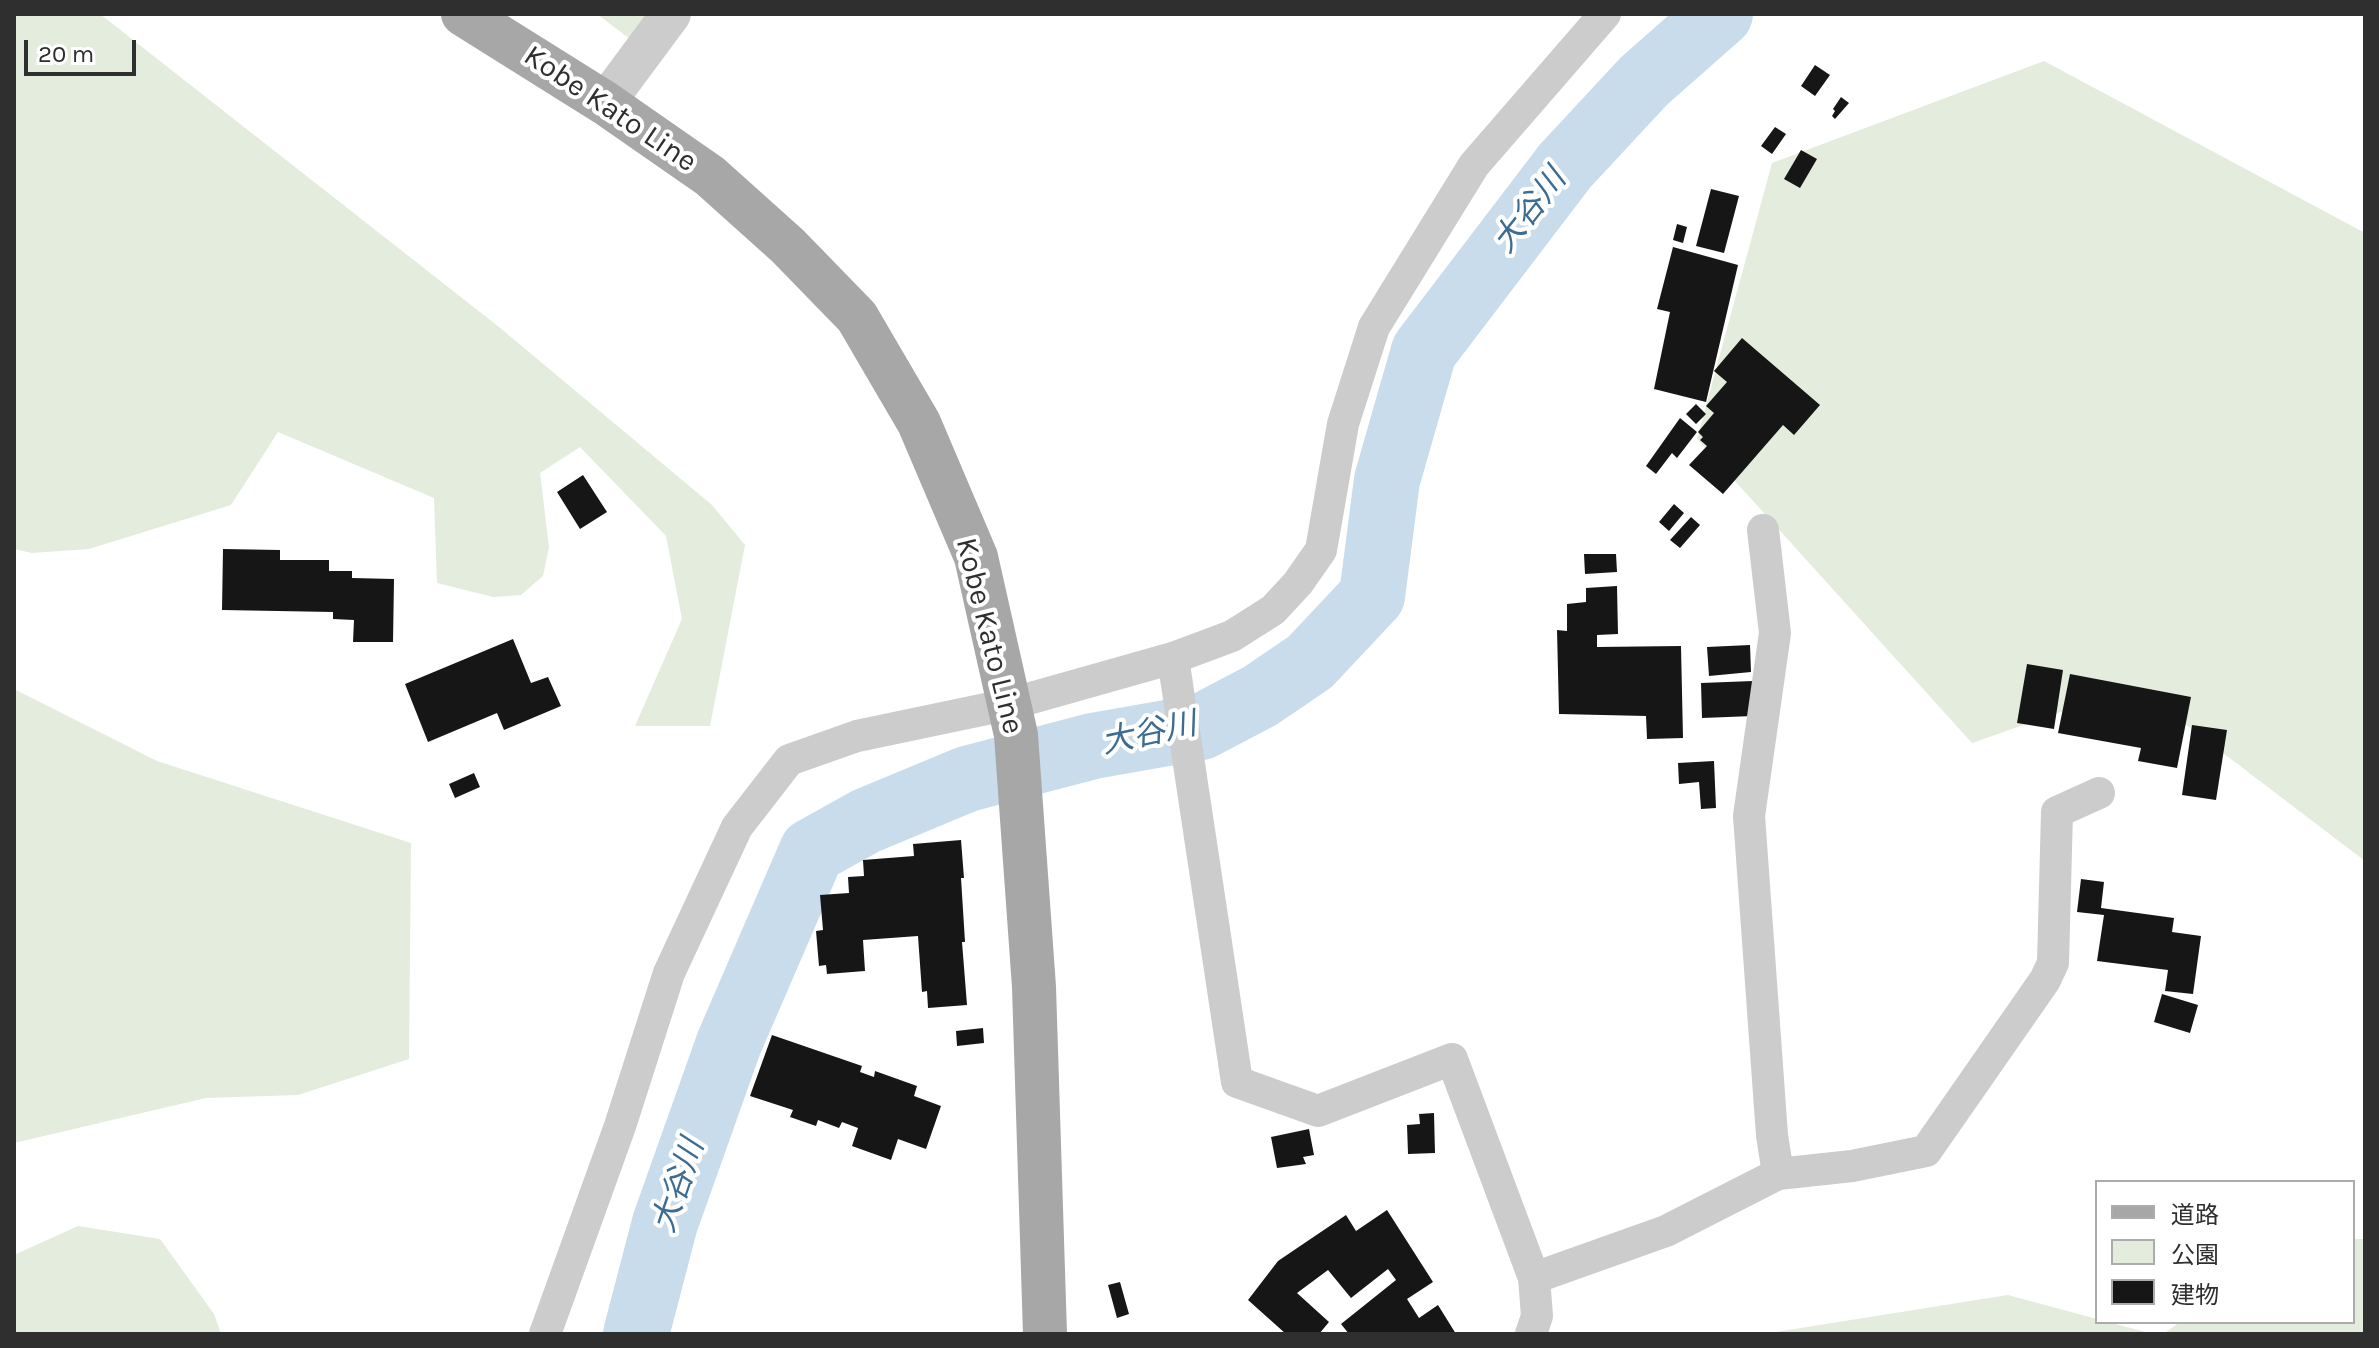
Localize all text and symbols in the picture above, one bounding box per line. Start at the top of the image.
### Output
scale bar [28,24,140,74]
street label: Kobe Kato Line [517,38,703,180]
text: 20 m [38,40,94,68]
water label: 大谷川 [1485,161,1575,261]
street label: Kobe Kato Line [947,534,1031,738]
water label: 大谷川 [1098,705,1200,763]
water label: 大谷川 [645,1134,713,1238]
legend [2095,1180,2355,1324]
text: 道路 [2171,1201,2219,1229]
text: 公園 [2171,1241,2219,1269]
text: 建物 [2171,1281,2219,1309]

